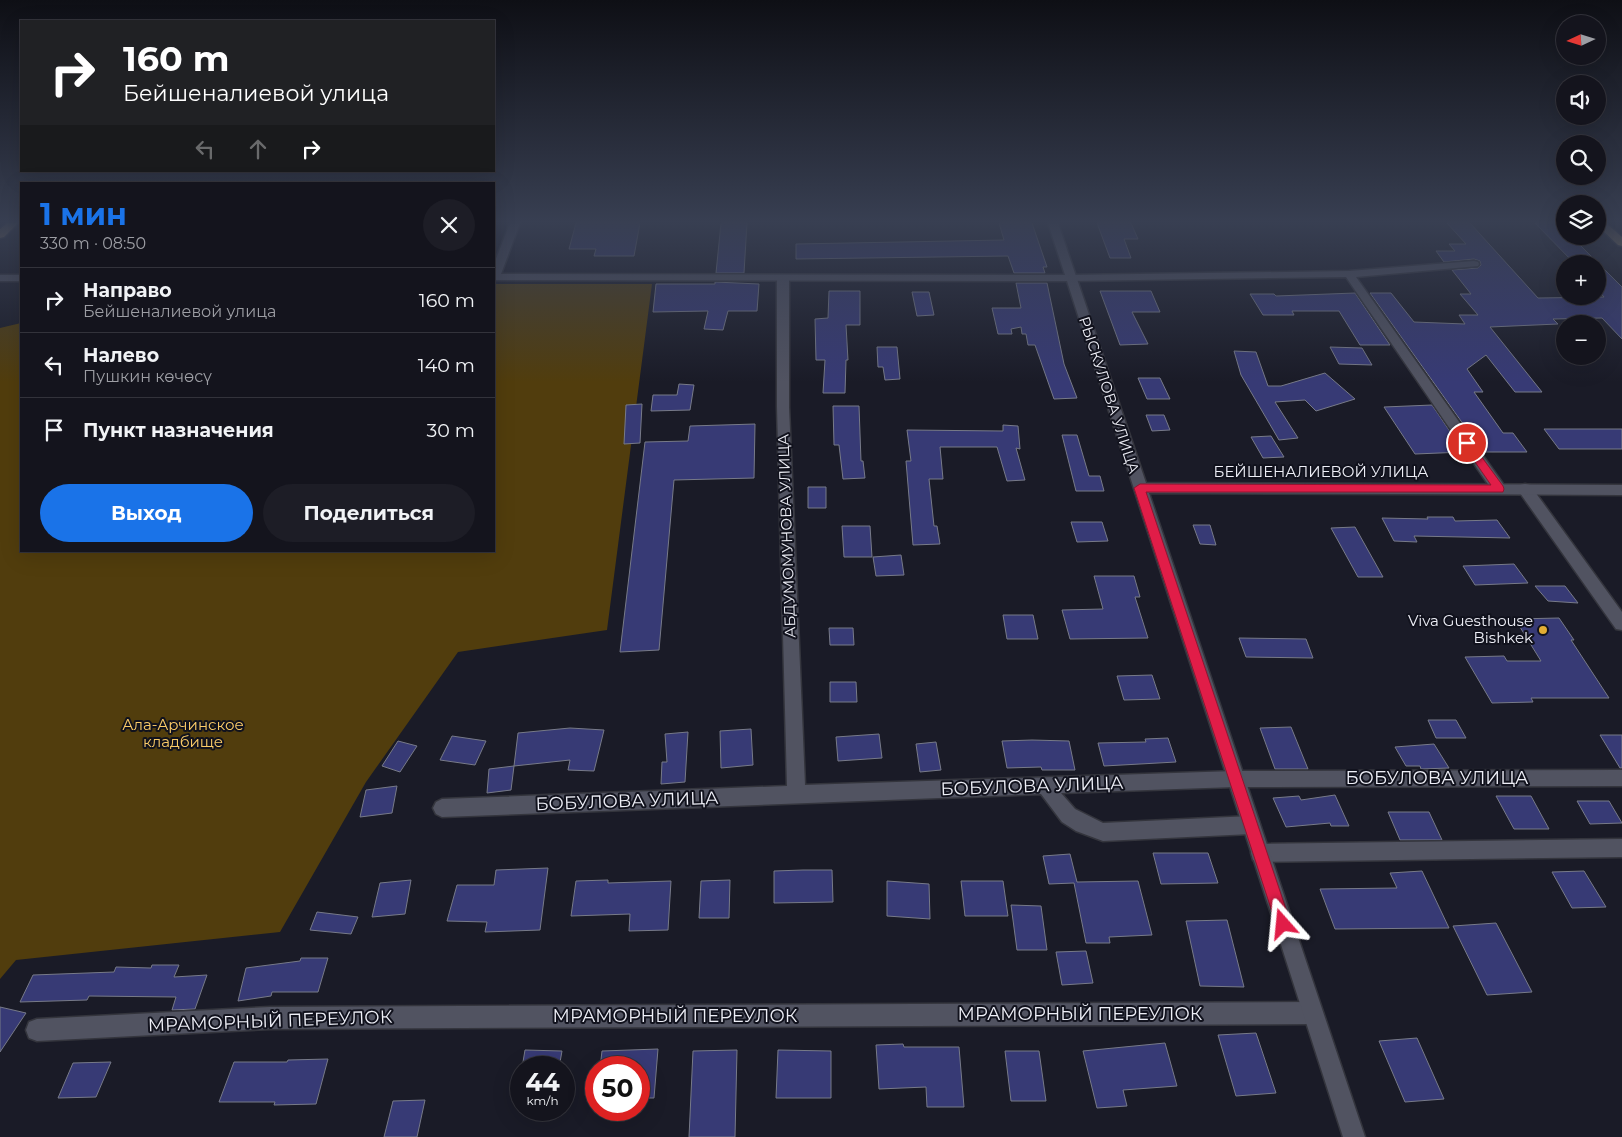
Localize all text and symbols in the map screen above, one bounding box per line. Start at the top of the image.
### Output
north arrow [1556,15,1606,65]
map controls [1556,15,1606,365]
text: 160 m [123,37,229,80]
icon: right [40,40,105,105]
button: sound [1556,75,1606,125]
text: Бейшеналиевой улица [123,80,389,107]
icon: left [191,135,219,163]
icon: ahead [244,135,272,163]
icon: right [297,135,325,163]
button: search [1556,135,1606,185]
button: layers [1556,195,1606,245]
text: 1 мин [40,196,127,233]
button: close [423,199,475,251]
text: 330 m · 08:50 [40,234,146,253]
button: + [1556,255,1606,305]
text: Направо [83,279,172,302]
icon: right [40,286,68,314]
text: 160 m [419,289,475,312]
text: Бейшеналиевой улица [83,302,276,321]
street label: РЫСКУЛОВА УЛИЦА [1075,314,1144,476]
button: − [1556,315,1606,365]
text: Налево [83,344,159,367]
icon: left [40,351,68,379]
text: 140 m [418,354,475,377]
text: Пушкин көчөсү [83,367,212,386]
icon: arrive [40,416,68,444]
text: Пункт назначения [83,419,274,442]
text: 30 m [427,419,475,442]
pin [1446,422,1488,464]
icon: arrive [1453,429,1481,457]
street label: АБДУМОМУНОВА УЛИЦА [773,434,800,638]
street label: БЕЙШЕНАЛИЕВОЙ УЛИЦА [1214,462,1428,481]
button: Выход [40,484,253,542]
button: Поделиться [263,484,475,542]
place label: Viva Guesthouse Bishkek [1408,611,1533,647]
marker: Viva Guesthouse Bishkek [1537,624,1549,636]
park label: Ала-Арчинское кладбище [122,715,244,751]
street label: БОБУЛОВА УЛИЦА [1346,767,1529,789]
street label: БОБУЛОВА УЛИЦА [940,772,1124,800]
street label: БОБУЛОВА УЛИЦА [535,787,719,815]
position arrow [1256,897,1308,949]
street label: МРАМОРНЫЙ ПЕРЕУЛОК [958,1003,1203,1025]
street label: МРАМОРНЫЙ ПЕРЕУЛОК [553,1005,798,1027]
street label: МРАМОРНЫЙ ПЕРЕУЛОК [147,1006,393,1036]
speed limit sign: 50 [585,1056,650,1121]
text: 44 [525,1067,560,1097]
text: km/h [526,1093,559,1108]

